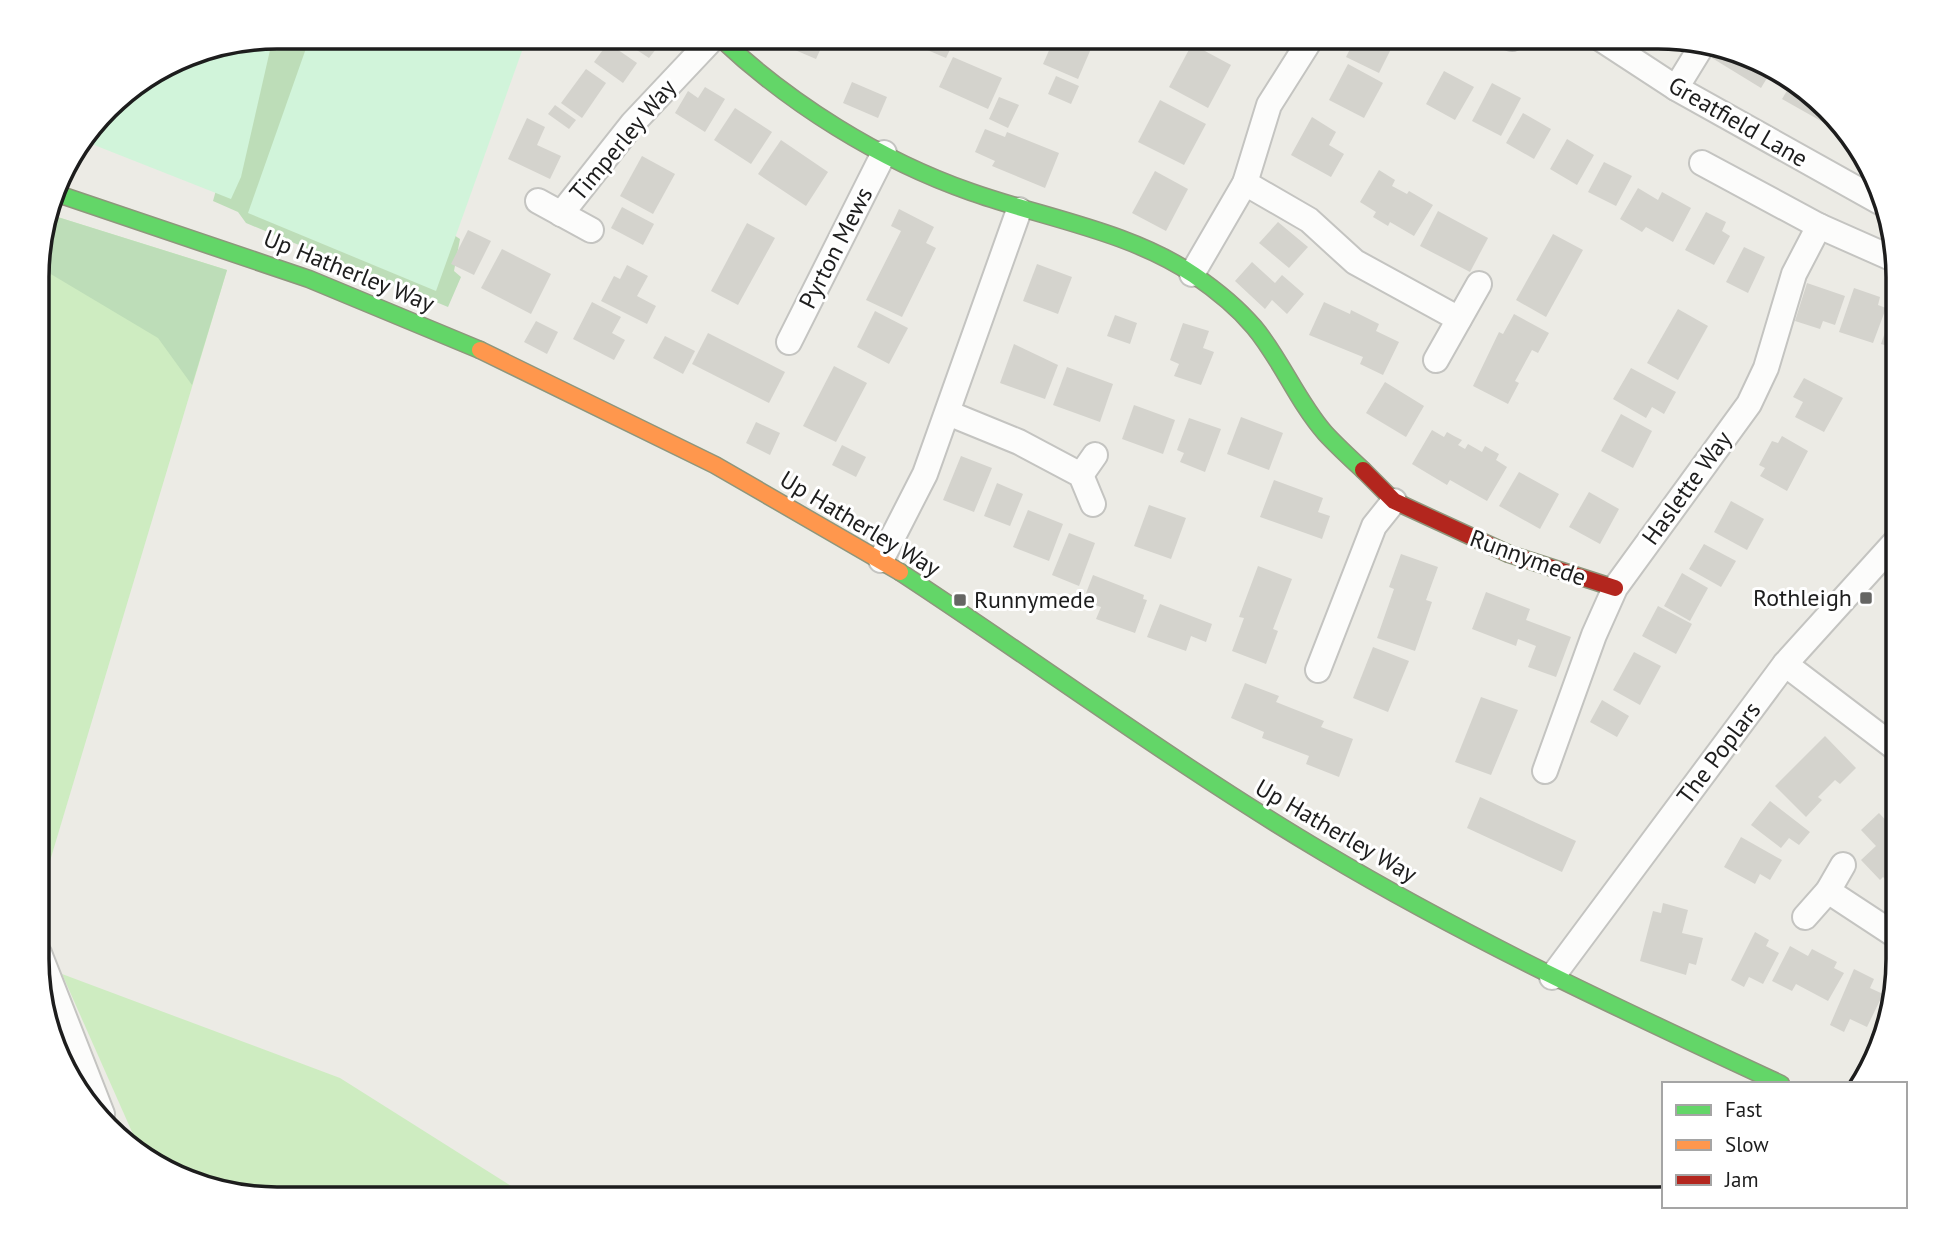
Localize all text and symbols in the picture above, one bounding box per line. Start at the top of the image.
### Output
street label: Greatfield Lane [1663,69,1813,174]
street label: Timperley Way [563,72,683,207]
street label: Pyrton Mews [792,182,879,314]
street label: Up Hatherley Way [259,222,439,319]
street label: Haslette Way [1635,425,1738,551]
street label: Up Hatherley Way [774,464,946,584]
street label: Runnymede [1466,522,1590,593]
place label: Rothleigh [1753,582,1852,613]
place label: Runnymede [974,584,1095,615]
marker: Rothleigh [1858,590,1874,606]
marker: Runnymede [952,592,968,608]
street label: The Poplars [1670,695,1767,810]
street label: Up Hatherley Way [1250,772,1423,889]
legend [1662,1082,1907,1208]
text: Fast [1725,1096,1762,1123]
text: Slow [1725,1131,1769,1158]
text: Jam [1724,1166,1759,1193]

